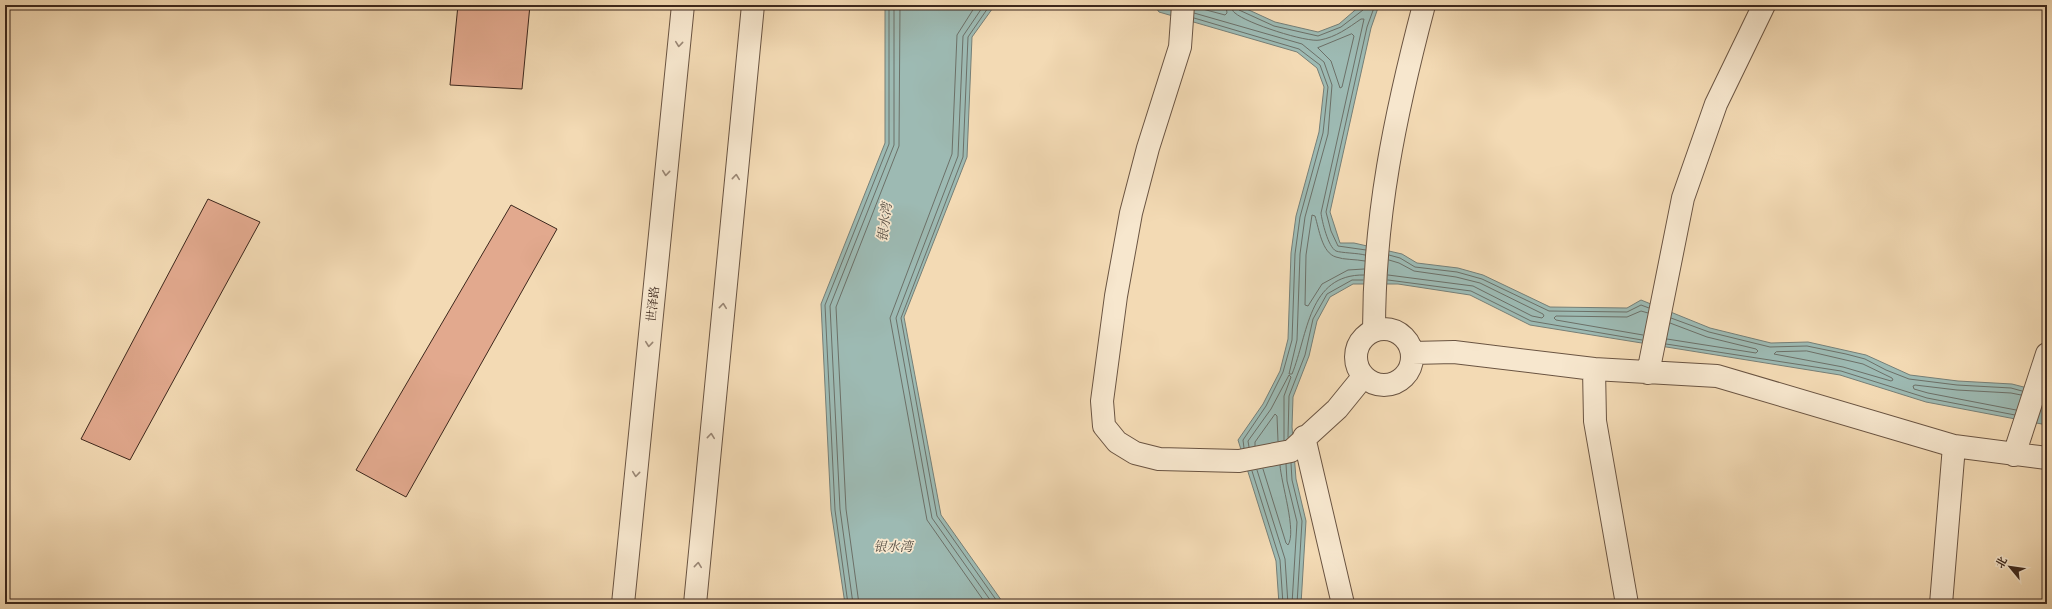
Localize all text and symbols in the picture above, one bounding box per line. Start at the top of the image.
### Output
one-way arrow [675,41,684,47]
one-way arrow [662,170,671,176]
one-way arrow [731,174,740,180]
water label: 银水湾 [875,200,896,242]
street label: 世泽路 [644,285,663,323]
one-way arrow [719,303,728,309]
one-way arrow [645,341,654,347]
one-way arrow [706,433,715,439]
one-way arrow [632,471,641,477]
water label: 银水湾 [873,539,914,555]
north arrow [1990,547,2030,587]
text: 北 [1993,554,2011,571]
one-way arrow [694,562,703,568]

